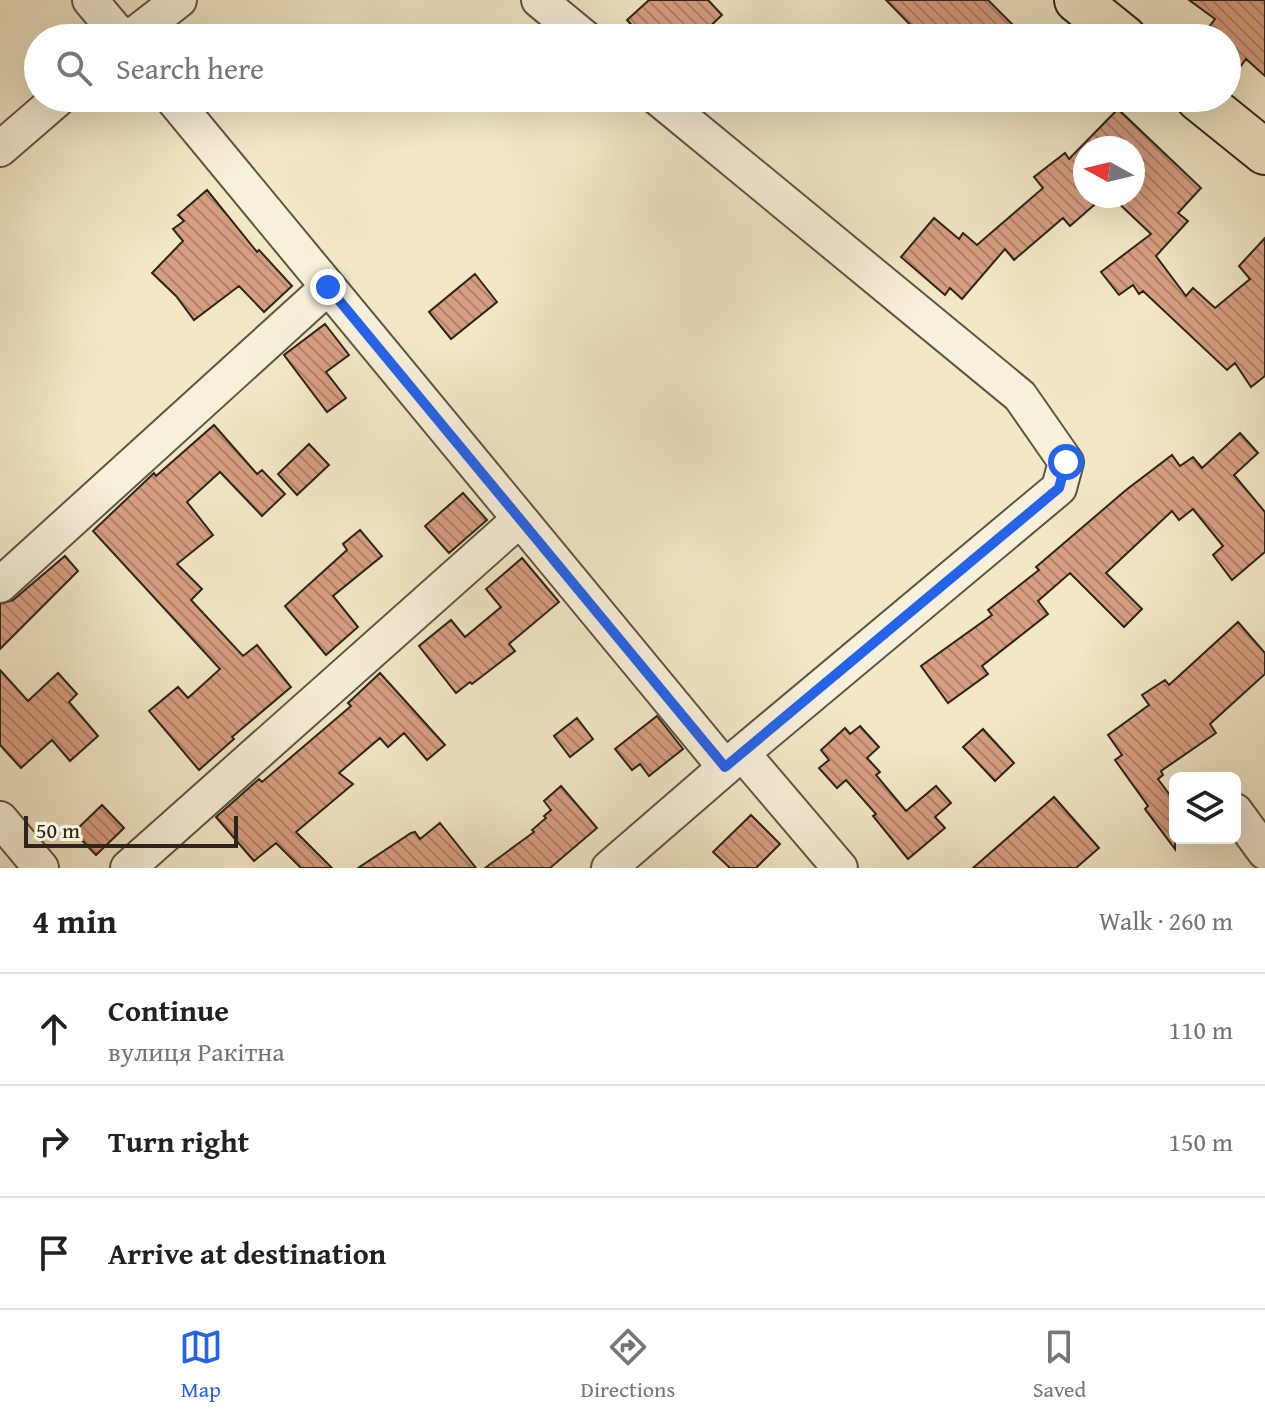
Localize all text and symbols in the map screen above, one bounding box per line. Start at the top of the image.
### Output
search box [24,24,1241,112]
icon: search [52,46,96,90]
text: Search here [116,46,264,90]
north arrow [1073,136,1145,208]
route end [310,269,346,305]
route start [1048,444,1084,480]
map controls [1169,772,1241,844]
button: layers [1169,772,1241,844]
scale bar [24,812,238,848]
text: 50 m [36,814,80,846]
text: 4 min [32,896,117,945]
text: Walk · 260 m [1099,901,1233,940]
text: Continue [108,988,229,1032]
icon: ahead [32,1007,76,1051]
text: 110 m [1168,1010,1233,1049]
text: вулиця Ракітна [108,1032,285,1071]
icon: right [32,1119,76,1163]
text: Turn right [108,1119,249,1163]
text: 150 m [1168,1122,1233,1161]
icon: arrive [32,1231,76,1275]
text: Arrive at destination [108,1231,386,1275]
tab: Map [179,1325,223,1405]
tab: Directions [581,1325,675,1405]
tab: Saved [1033,1325,1086,1405]

